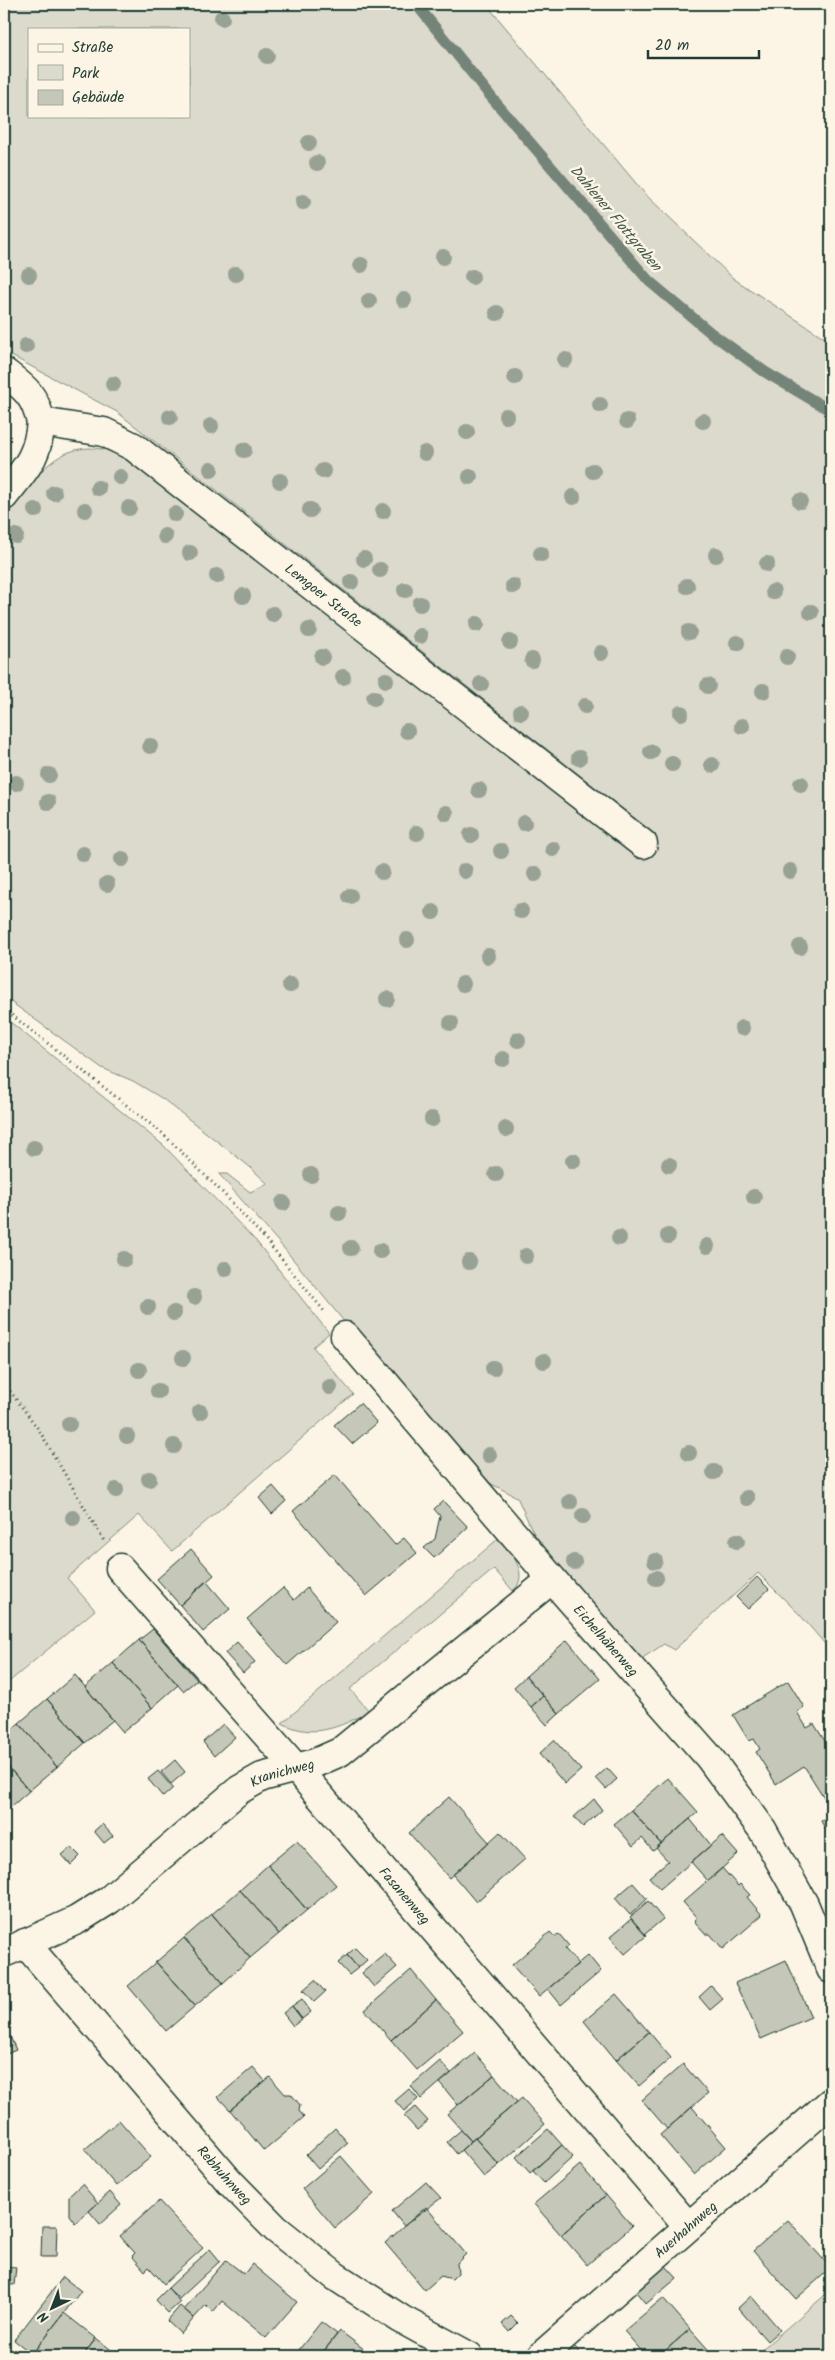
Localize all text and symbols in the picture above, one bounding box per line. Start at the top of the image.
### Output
legend [28,28,190,118]
scale bar [648,28,759,60]
text: 20 m [655,34,689,58]
text: Straße [72,36,114,60]
text: Park [72,62,100,86]
text: Gebäude [72,86,125,110]
water label: Dahlener Flottgraben [563,160,668,278]
street label: Lemgoer Straße [280,558,367,634]
street label: Eichelhäherweg [567,1600,643,1682]
street label: Kranichweg [246,1754,317,1794]
street label: Fasanenweg [373,1862,435,1930]
street label: Rebhuhnweg [191,2141,257,2210]
street label: Auerhahnweg [650,2196,723,2264]
north arrow [28,2282,78,2332]
text: N [33,2306,55,2328]

